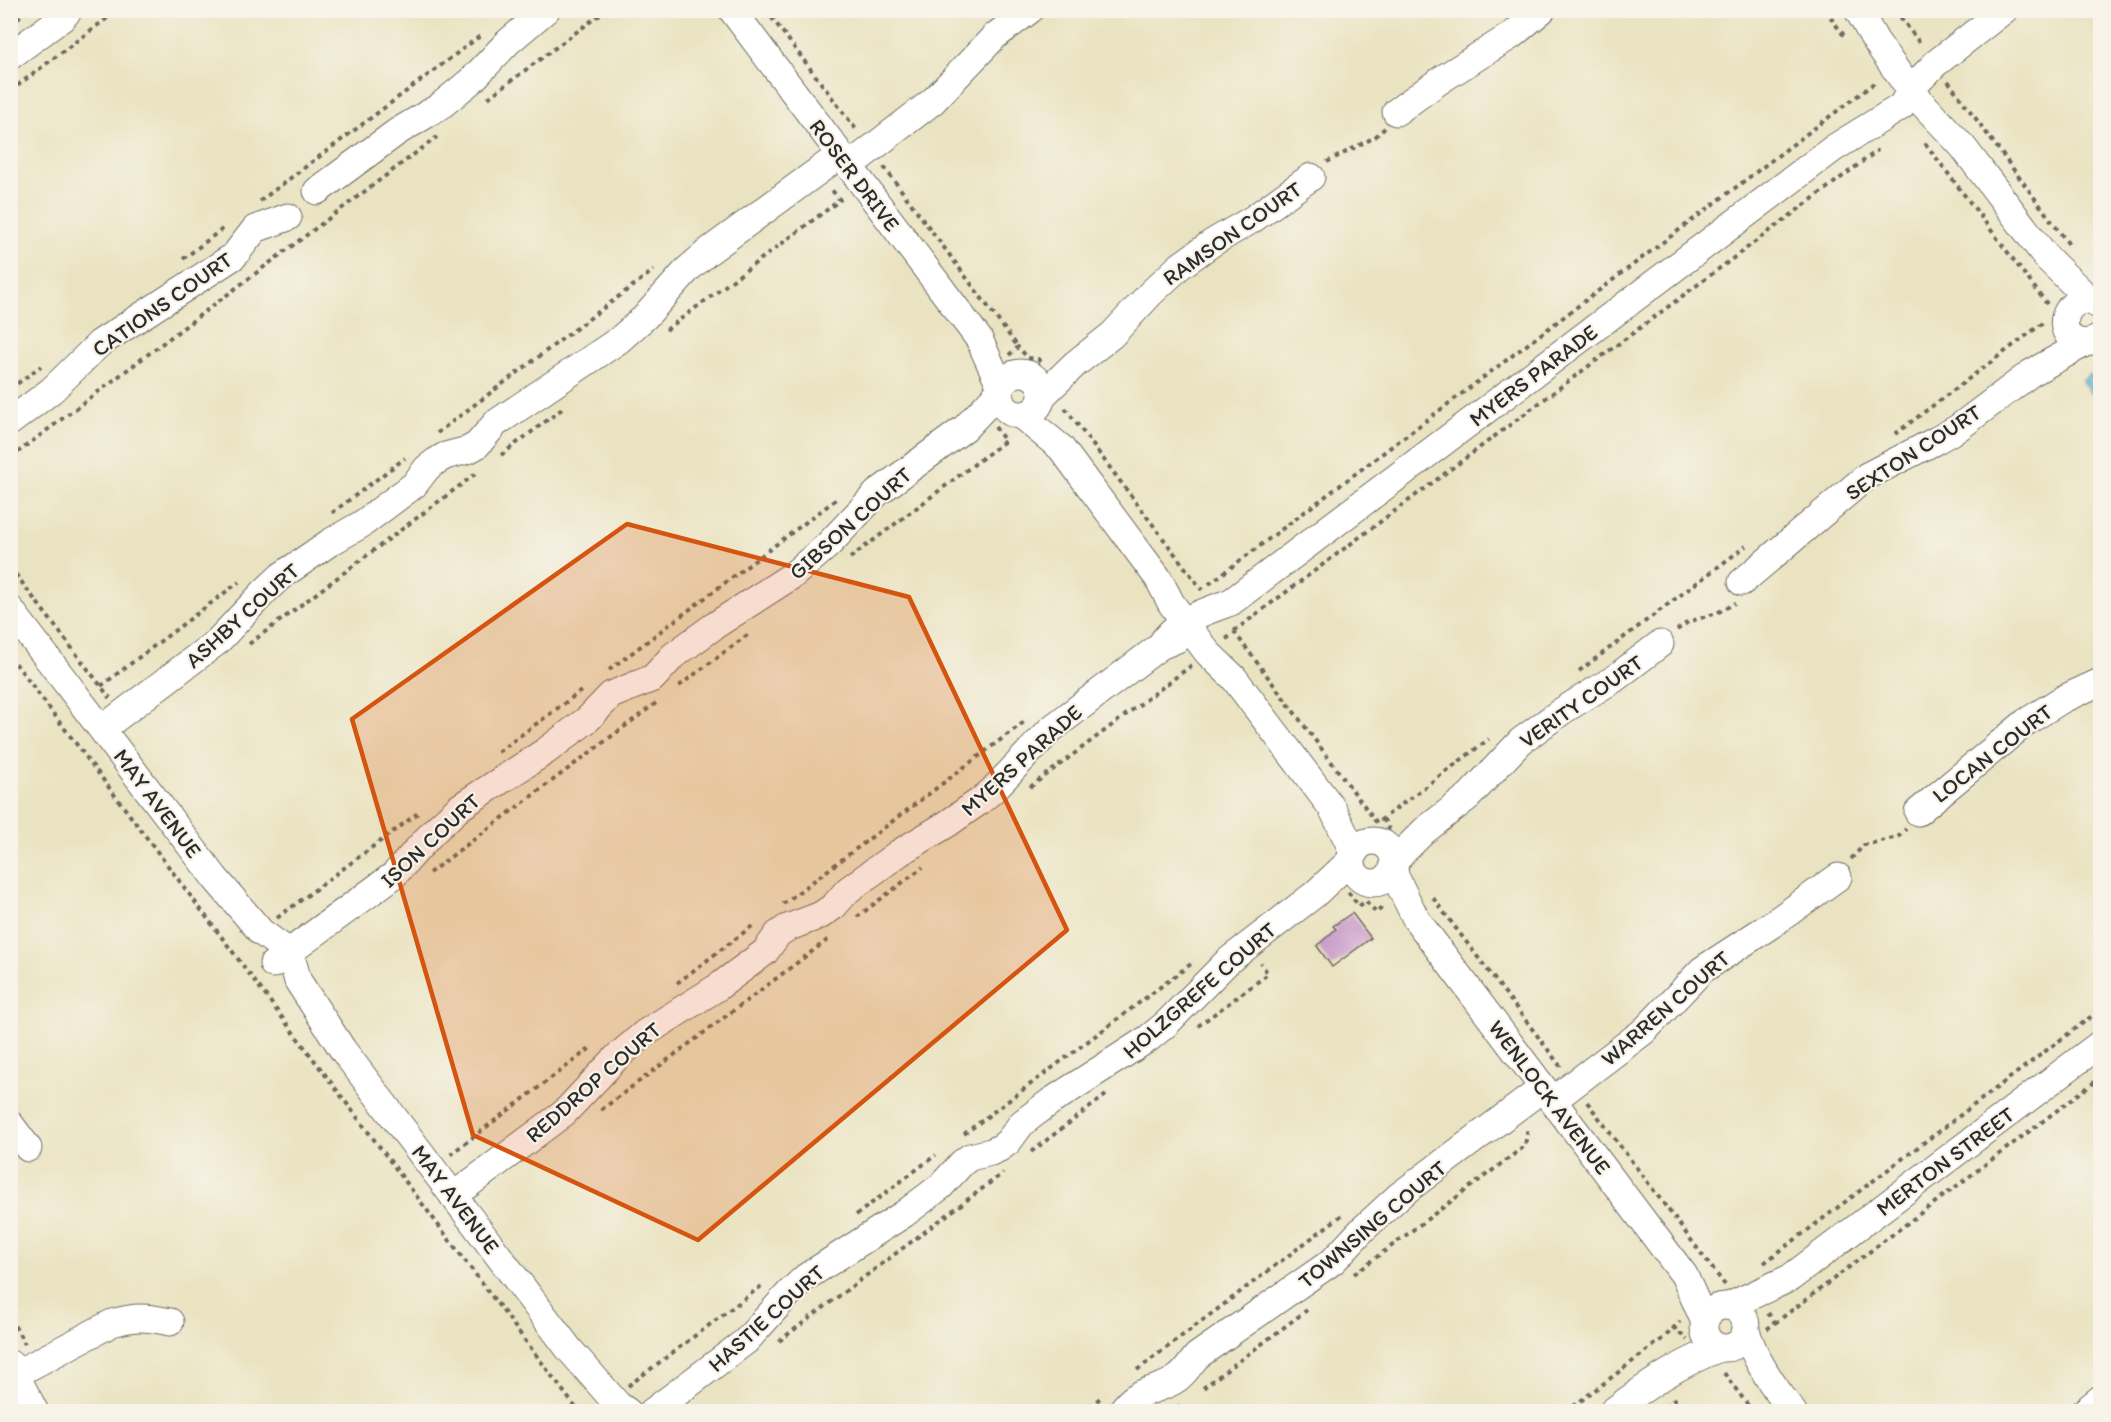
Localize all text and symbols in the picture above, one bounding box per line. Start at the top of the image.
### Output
street label: ROSER DRIVE [804,114,906,237]
street label: RAMSON COURT [1158,175,1308,291]
street label: CATIONS COURT [87,246,238,363]
street label: MYERS PARADE [1464,318,1603,432]
street label: SEXTON COURT [1840,398,1987,506]
street label: GIBSON COURT [783,461,918,586]
street label: ASHBY COURT [180,557,305,674]
street label: VERITY COURT [1514,648,1649,754]
street label: LOCAN COURT [1927,698,2058,809]
street label: MYERS PARADE [955,699,1088,822]
street label: MAY AVENUE [108,743,207,863]
street label: ISON COURT [375,787,486,893]
street label: HOLZGREFE COURT [1117,916,1282,1065]
street label: WARREN COURT [1595,944,1736,1072]
street label: WENLOCK AVENUE [1483,1015,1616,1180]
street label: REDDROP COURT [520,1016,667,1149]
street label: MERTON STREET [1871,1100,2020,1222]
street label: MAY AVENUE [406,1139,505,1259]
street label: TOWNSING COURT [1293,1154,1453,1294]
street label: HASTIE COURT [702,1259,831,1378]

